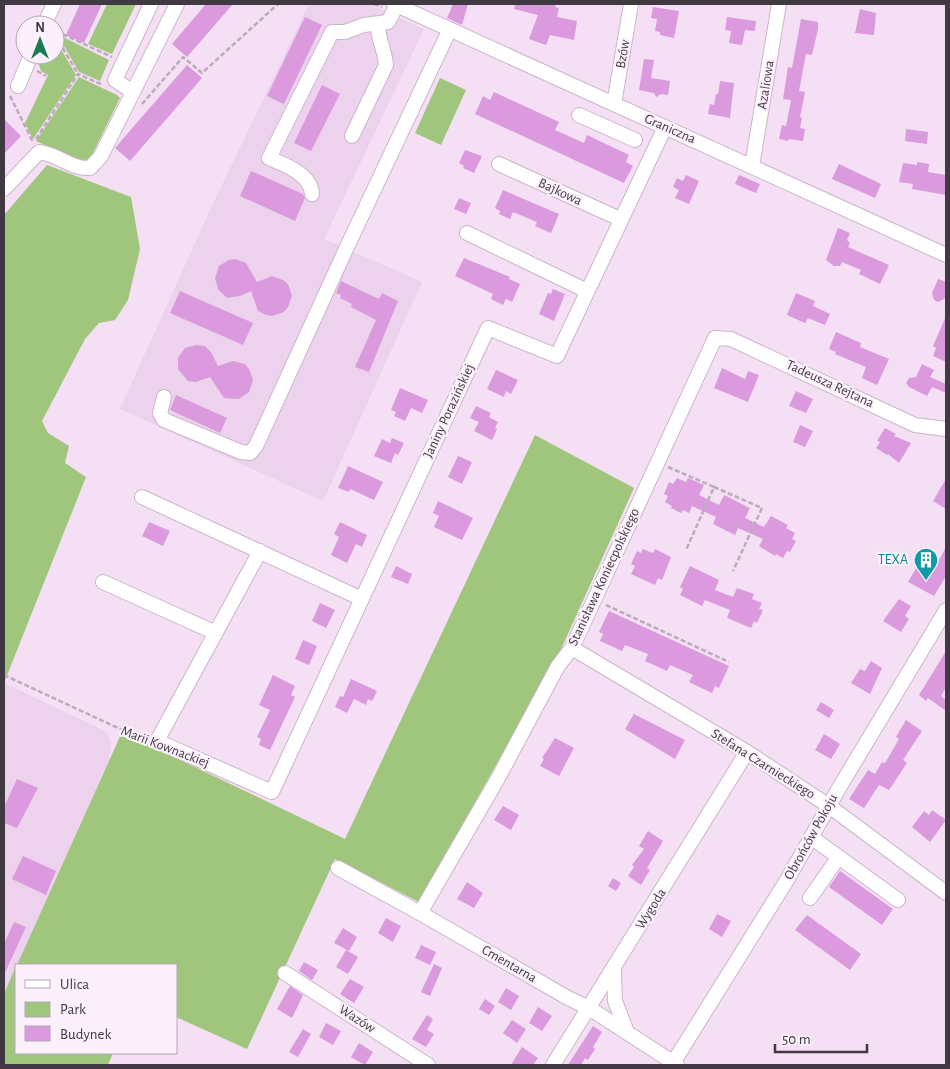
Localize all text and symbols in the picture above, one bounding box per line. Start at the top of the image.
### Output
north arrow [15,15,65,65]
text: N [35,21,45,35]
street label: Bzów [614,38,633,70]
street label: Azaliowa [755,59,777,111]
street label: Graniczna [642,112,698,147]
street label: Bajkowa [536,176,584,208]
street label: Tadeusza Rejtana [784,358,876,411]
street label: Janiny Porazińskiej [421,362,477,460]
street label: Stanisława Koniecpolskiego [566,506,642,648]
building icon: TEXA [913,547,939,581]
place label: TEXA [878,553,908,567]
street label: Marii Kownackiej [119,724,211,770]
street label: Stefana Czarnieckiego [709,726,818,802]
street label: Obrońców Pokoju [782,792,840,882]
street label: Wygoda [633,886,669,932]
street label: Cmentarna [479,943,539,986]
legend [15,964,178,1054]
text: Ulica [60,977,89,992]
text: Park [60,1002,86,1017]
street label: Wazów [336,1002,378,1036]
scale bar [775,1022,868,1054]
text: Budynek [60,1027,112,1042]
text: 50 m [782,1032,811,1047]

